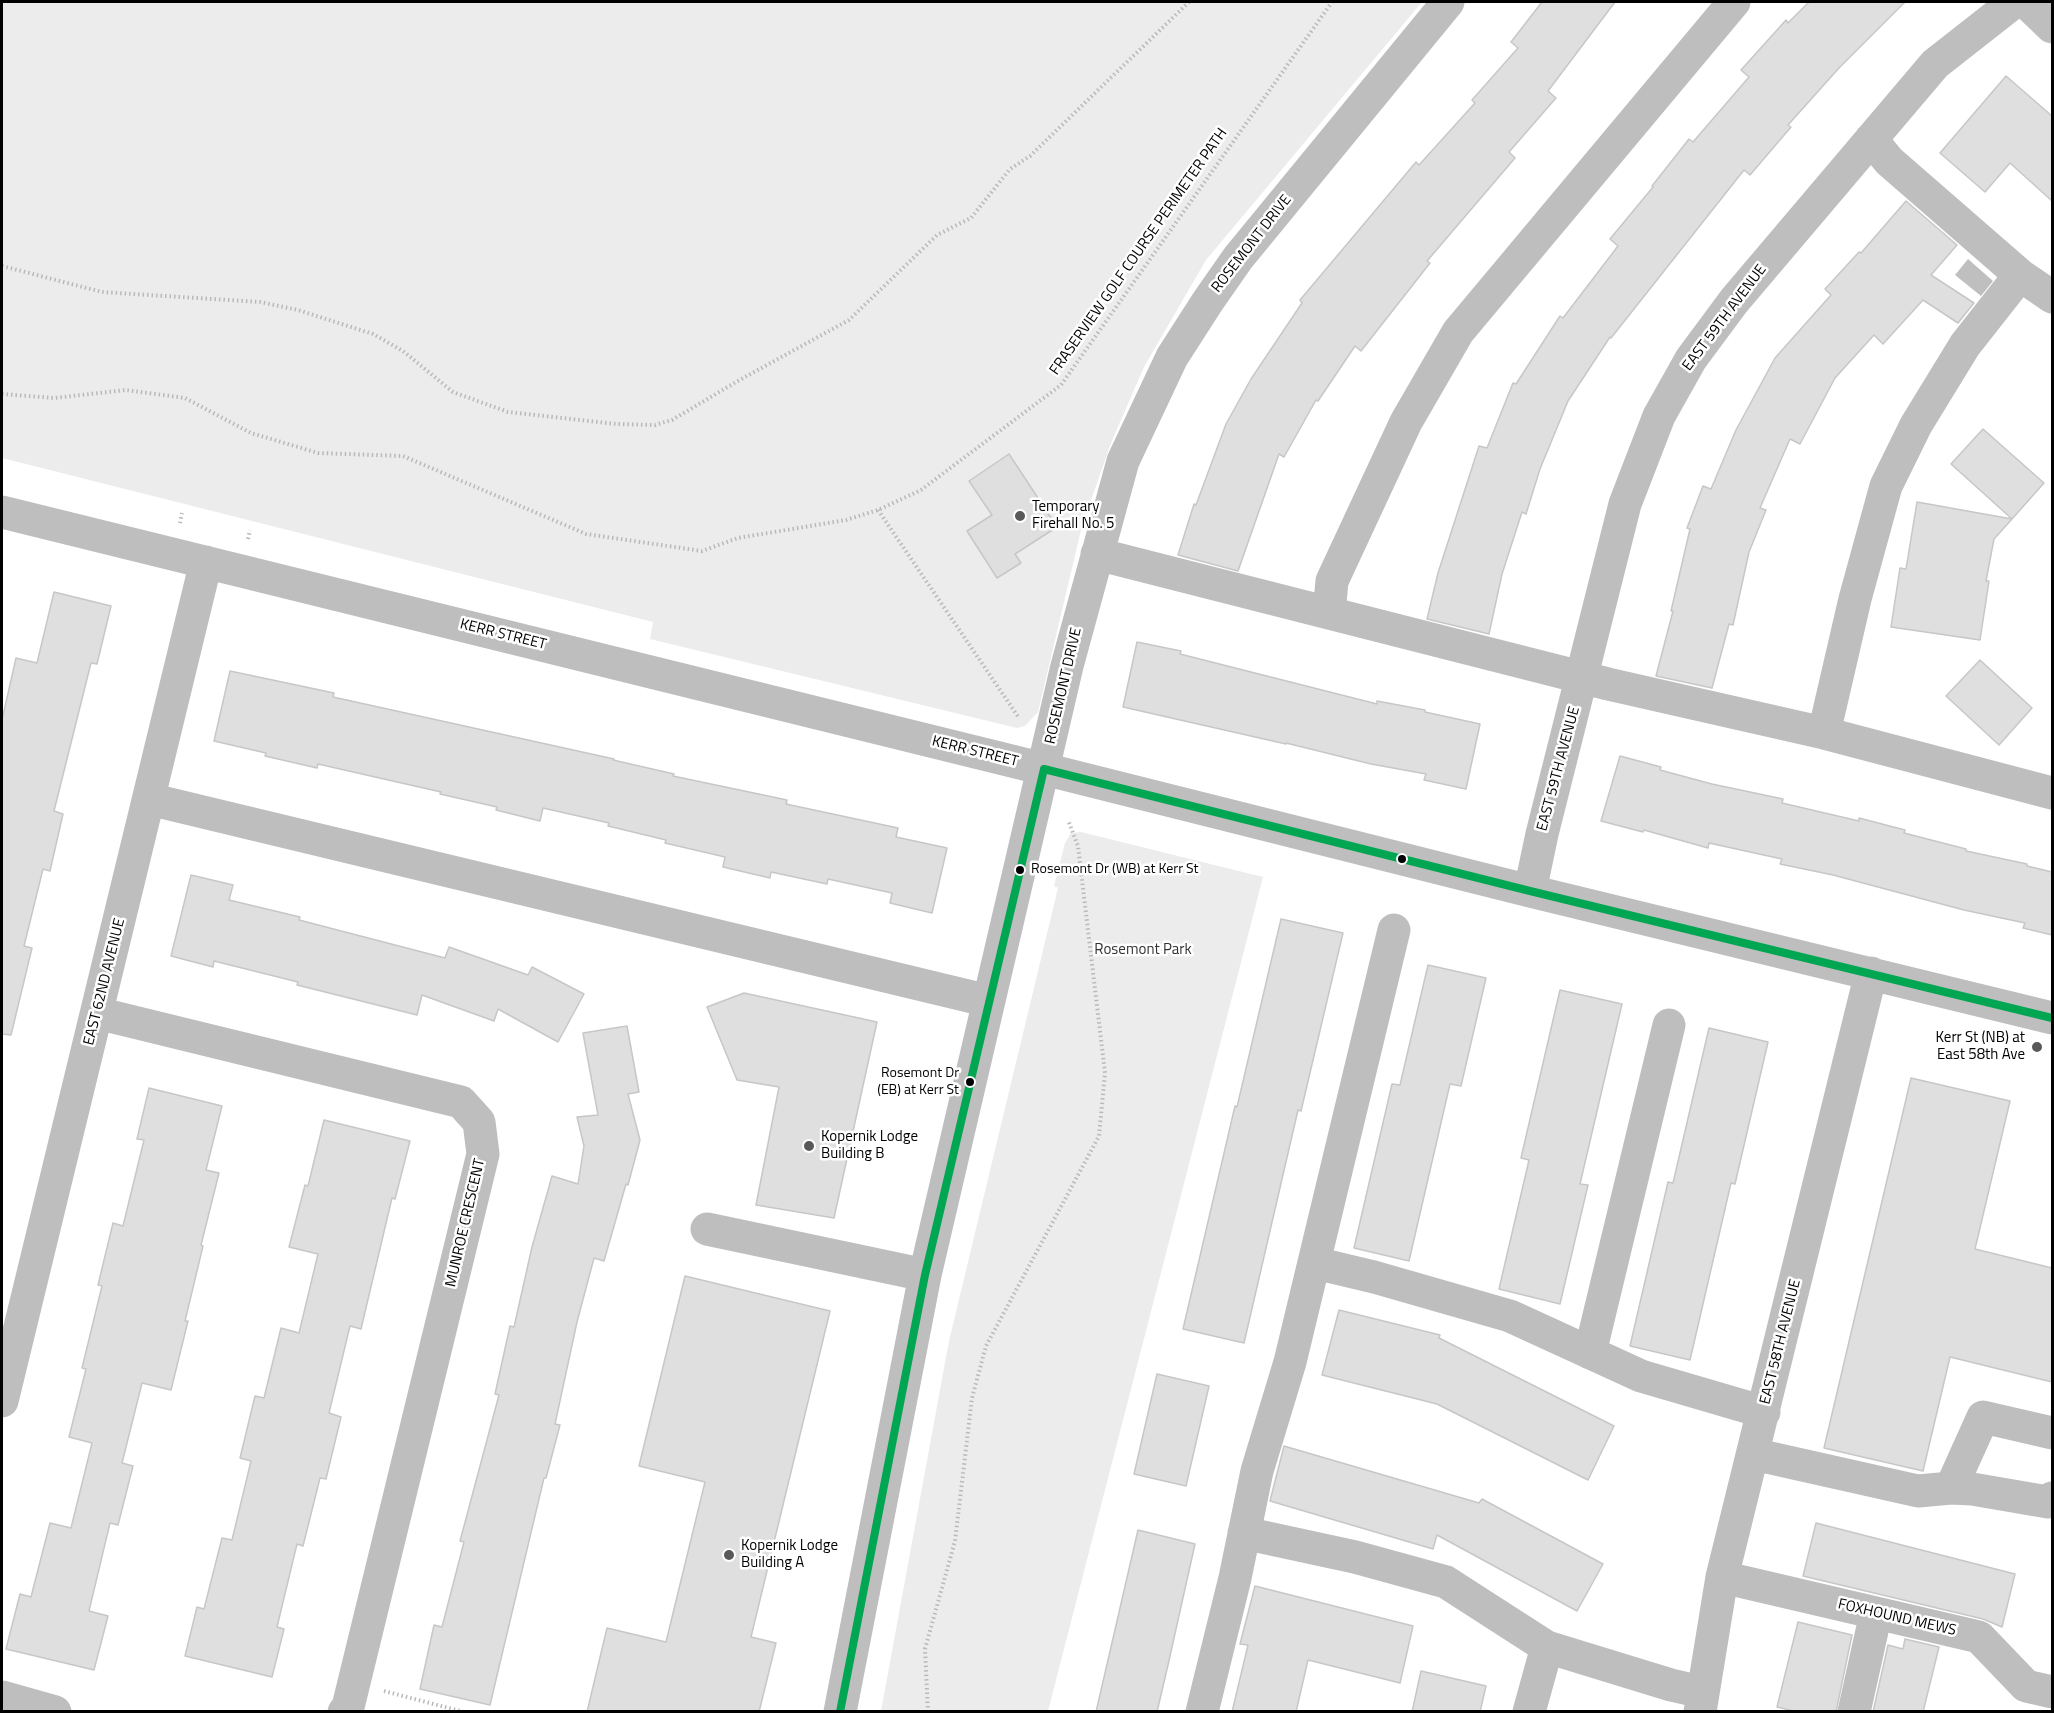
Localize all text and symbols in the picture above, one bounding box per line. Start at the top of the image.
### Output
street label: FRASERVIEW GOLF COURSE PERIMETER PATH [1046,125,1232,379]
street label: ROSEMONT DRIVE [1208,192,1296,296]
street label: EAST 59TH AVENUE [1679,261,1771,375]
place label: Temporary Firehall No. 5 [1032,498,1115,533]
marker: Temporary Firehall No. 5 [1013,509,1027,523]
street label: KERR STREET [458,616,548,654]
street label: ROSEMONT DRIVE [1042,626,1086,746]
street label: EAST 59TH AVENUE [1534,705,1584,833]
street label: KERR STREET [930,733,1020,771]
unlabelled marker [1396,853,1408,865]
place label: Rosemont Dr (WB) at Kerr St [1031,862,1198,878]
marker: Rosemont Dr (WB) at Kerr St [1014,864,1026,876]
street label: EAST 62ND AVENUE [81,917,129,1047]
park label: Rosemont Park [1094,941,1192,959]
place label: Kerr St (NB) at East 58th Ave [1935,1029,2025,1064]
marker: Kerr St (NB) at East 58th Ave [2030,1040,2044,1054]
place label: Rosemont Dr (EB) at Kerr St [877,1066,959,1098]
marker: Rosemont Dr (EB) at Kerr St [964,1076,976,1088]
place label: Kopernik Lodge Building B [821,1128,918,1163]
marker: Kopernik Lodge Building B [802,1139,816,1153]
street label: MUNROE CRESCENT [442,1157,490,1289]
street label: EAST 58TH AVENUE [1757,1278,1805,1406]
place label: Kopernik Lodge Building A [741,1537,838,1572]
marker: Kopernik Lodge Building A [722,1548,736,1562]
street label: FOXHOUND MEWS [1836,1596,1958,1640]

